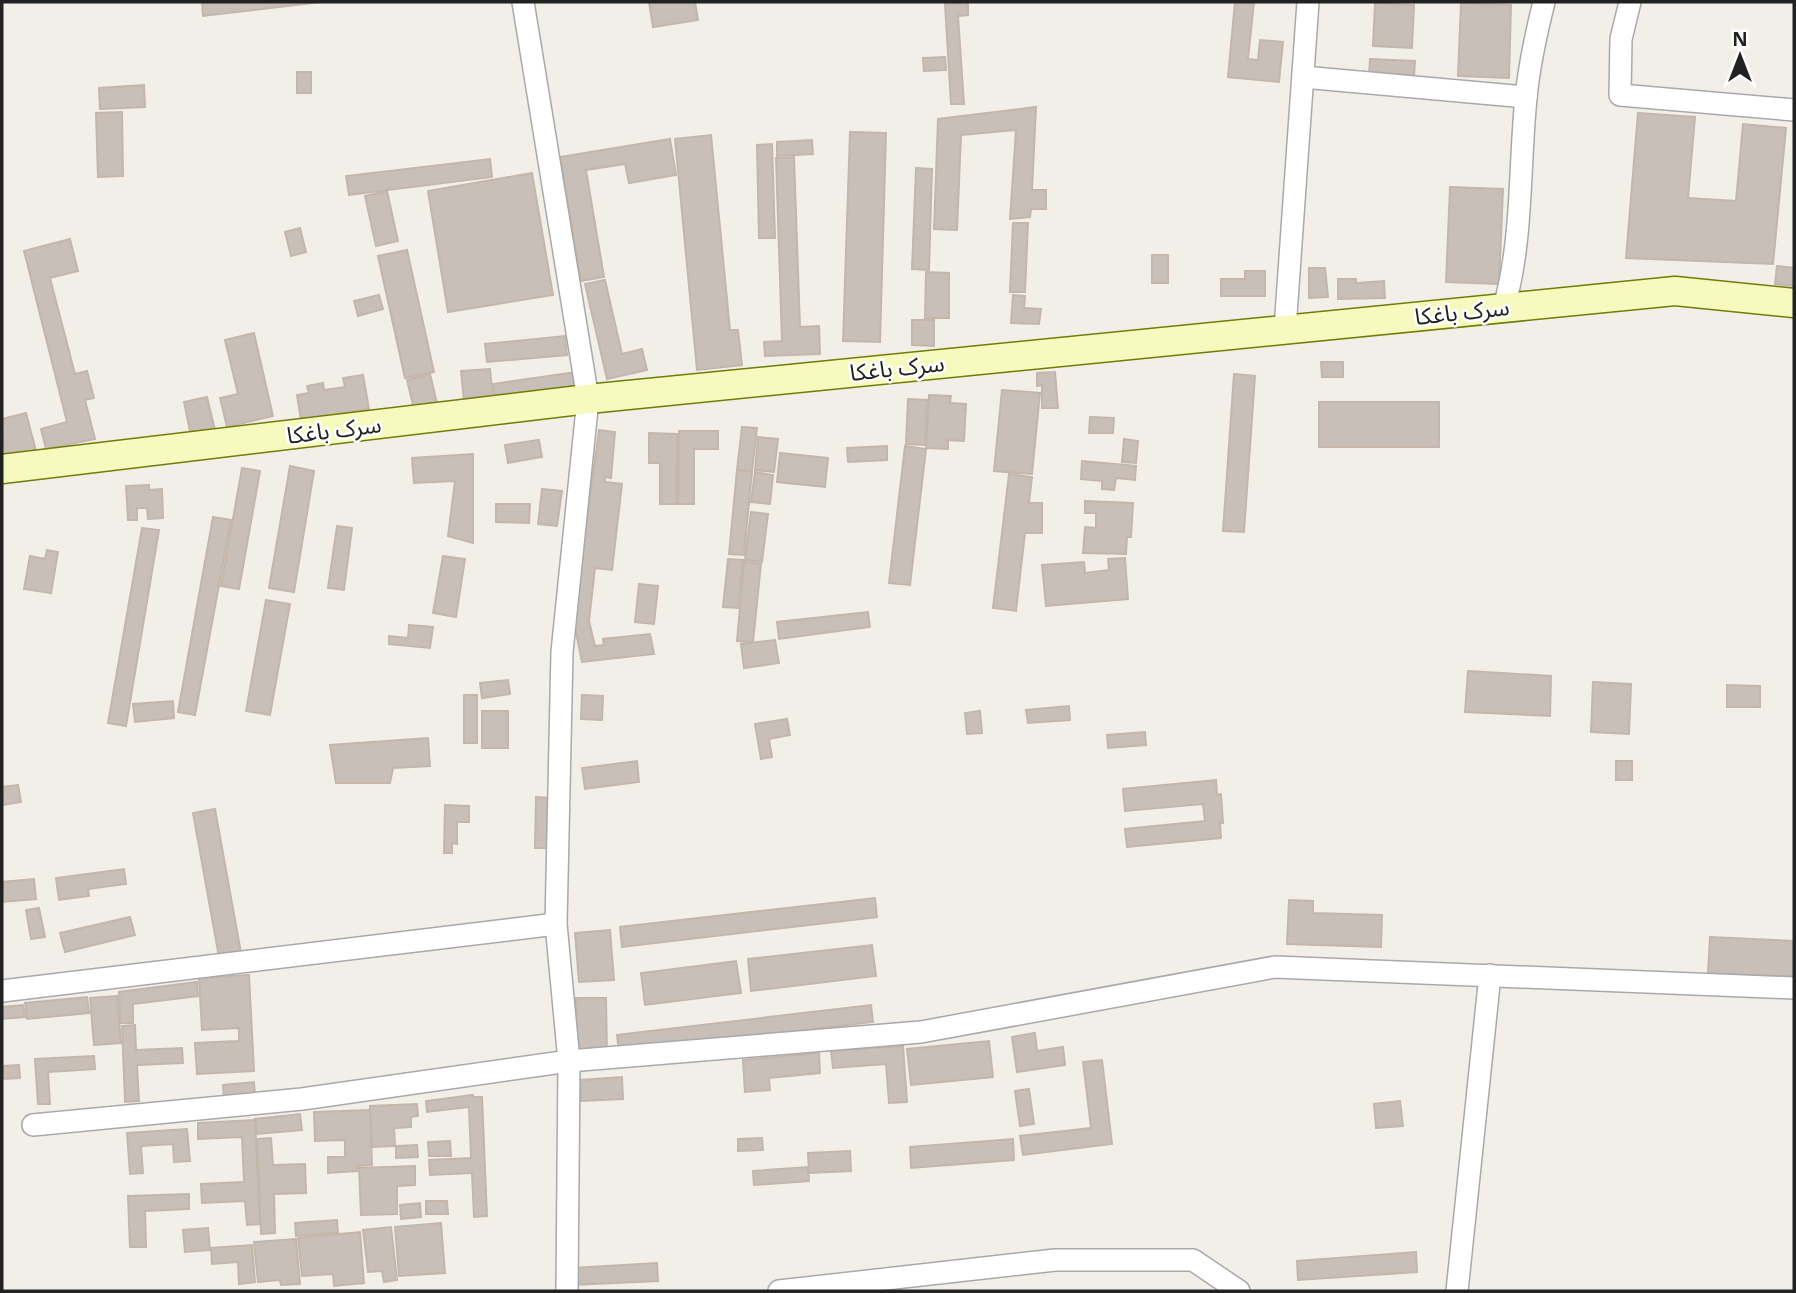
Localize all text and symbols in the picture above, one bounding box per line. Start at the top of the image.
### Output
north arrow [1705,21,1775,91]
text: N [1732,26,1748,52]
street label: سرک باغکا [1413,290,1511,332]
street label: سرک باغکا [848,346,946,388]
street label: سرک باغکا [285,407,383,451]

